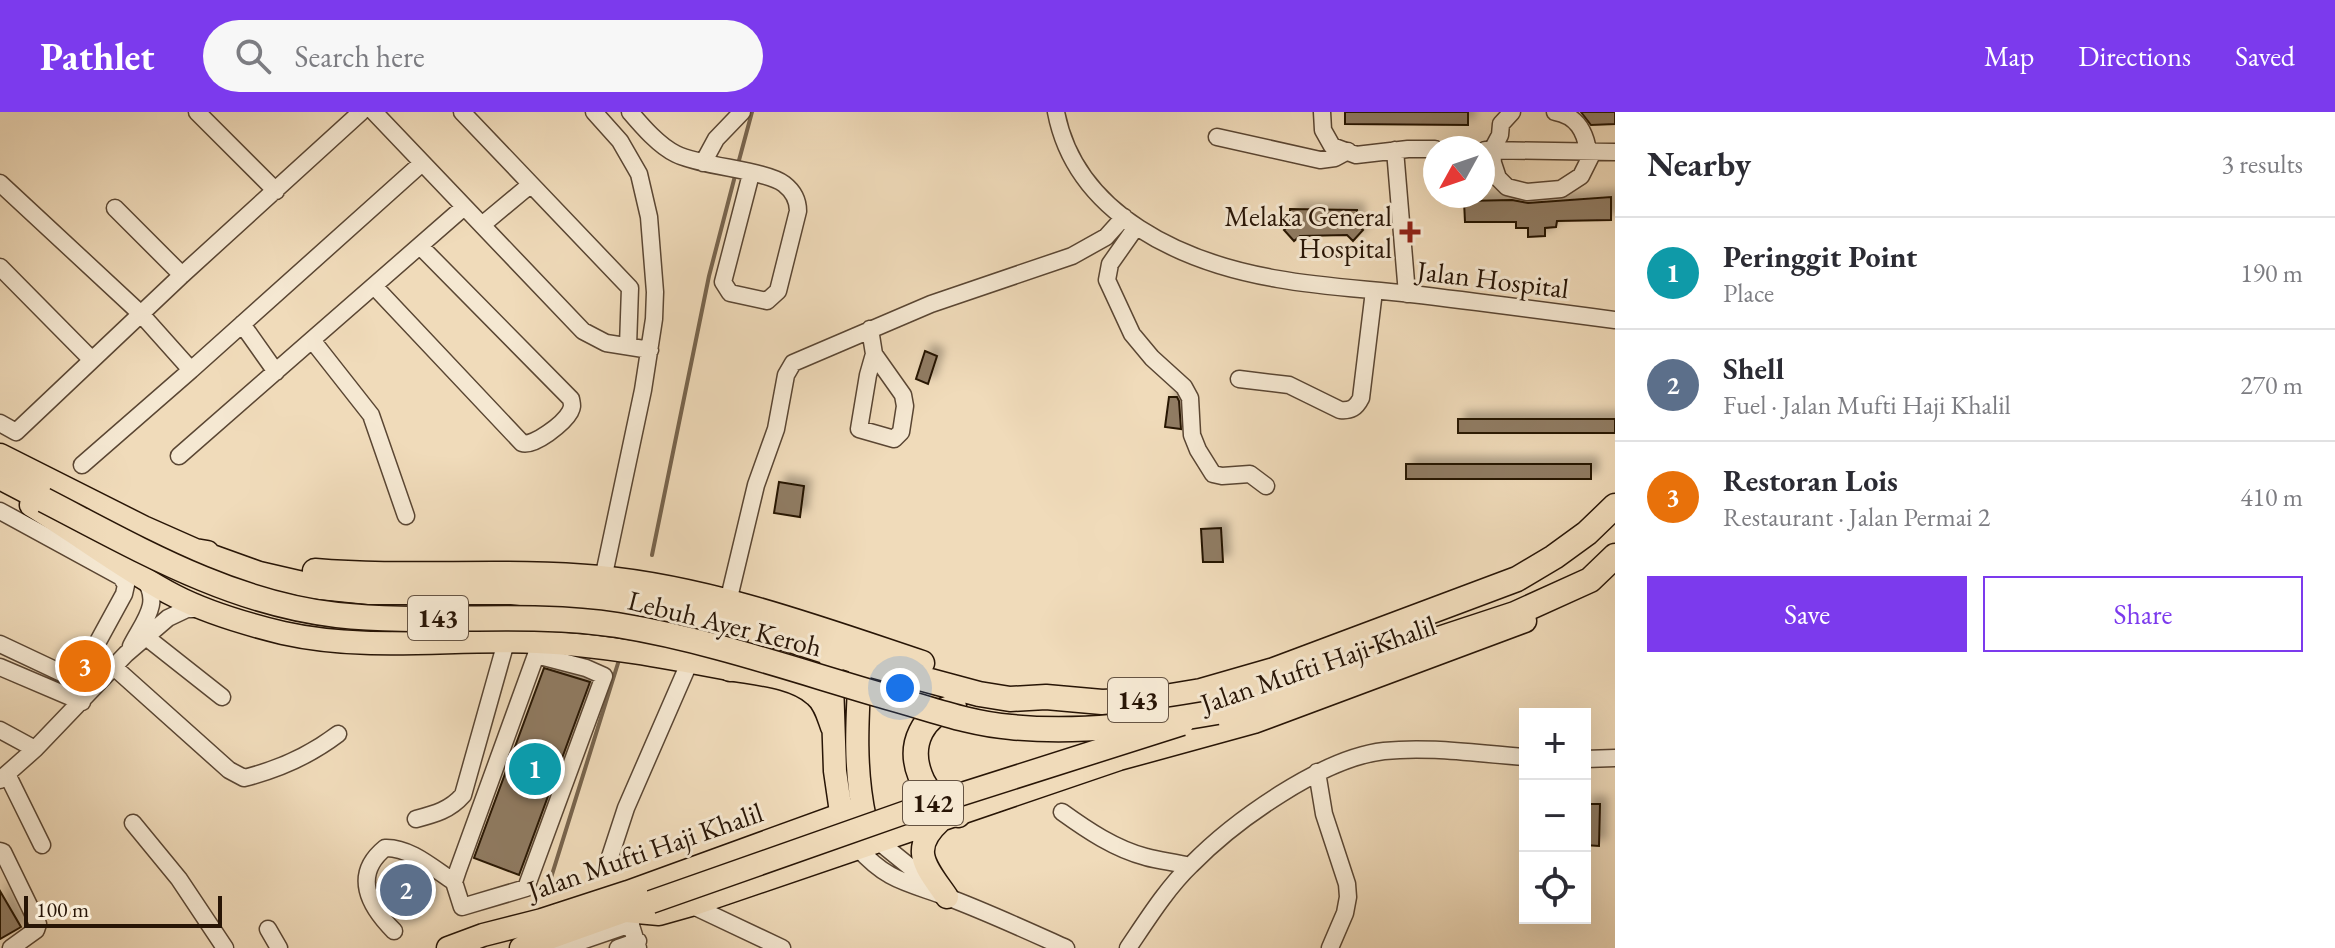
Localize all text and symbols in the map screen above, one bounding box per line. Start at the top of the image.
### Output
search box [203,20,763,92]
text: Pathlet [40,32,155,81]
icon: search [231,34,275,78]
text: Search here [295,37,425,76]
text: Map [1984,38,2034,74]
text: Directions [2078,38,2191,74]
text: Saved [2235,38,2295,74]
north arrow [1423,136,1495,208]
text: Nearby [1647,142,1751,186]
text: 3 results [2222,147,2303,181]
place label: Melaka General Hospital [1224,198,1392,266]
marker: Melaka General Hospital [1399,221,1421,243]
text: Peringgit Point [1723,237,1917,276]
street label: Jalan Hospital [1413,252,1571,306]
text: 1 [1666,256,1680,290]
text: 190 m [2240,256,2303,290]
text: Place [1723,276,1774,310]
text: Shell [1723,349,1784,388]
text: 2 [1666,368,1680,402]
text: 270 m [2240,368,2303,402]
text: Fuel · Jalan Mufti Haji Khalil [1723,388,2011,422]
text: Restoran Lois [1723,461,1898,500]
text: 3 [1666,480,1680,514]
text: 410 m [2240,480,2303,514]
text: Restaurant · Jalan Permai 2 [1723,500,1990,534]
button: Save [1647,576,1967,652]
button: Share [1983,576,2303,652]
street label: Lebuh Ayer Keroh [624,582,826,664]
road number: 143 [408,596,468,640]
street label: Jalan Mufti Haji Khalil [1194,607,1441,722]
pin: 3 [59,636,111,696]
your location [880,668,920,708]
road number: 143 [1108,678,1168,722]
map controls [1519,708,1591,924]
button: + [1519,708,1591,780]
pin: 1 [509,739,561,799]
button: − [1519,780,1591,852]
road number: 142 [903,781,963,825]
street label: Jalan Mufti Haji Khalil [521,794,768,909]
button: locate [1519,852,1591,924]
pin: 2 [380,860,432,920]
scale bar [24,892,222,928]
text: 100 m [36,895,89,924]

